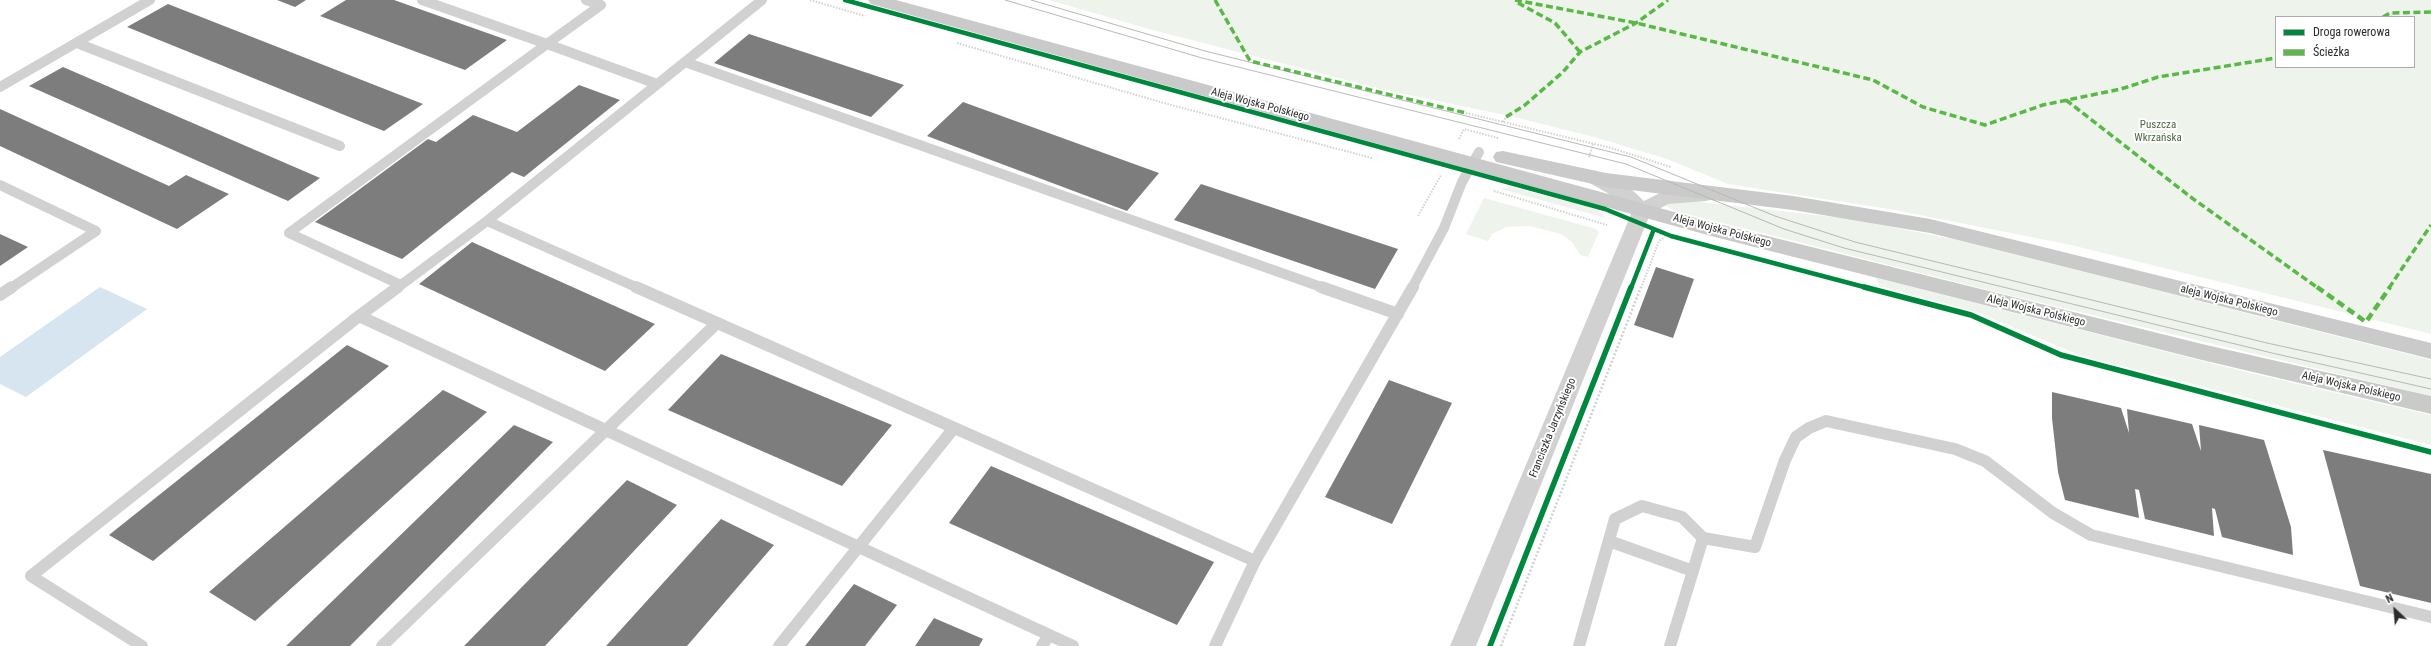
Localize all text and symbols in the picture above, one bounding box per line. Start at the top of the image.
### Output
legend [2275,16,2415,68]
text: Droga rowerowa [2313,25,2390,39]
text: Ścieżka [2313,45,2350,59]
street label: Aleja Wojska Polskiego [1210,86,1310,124]
park label: Puszcza Wkrzańska [2134,118,2182,144]
street label: Aleja Wojska Polskiego [1672,212,1772,250]
street label: aleja Wojska Polskiego [2179,283,2279,319]
street label: Aleja Wojska Polskiego [1985,292,2087,330]
street label: Aleja Wojska Polskiego [2300,369,2402,405]
street label: Franciszka Jarzyńskiego [1527,376,1579,480]
north arrow [2375,590,2415,630]
text: N [2384,591,2395,606]

